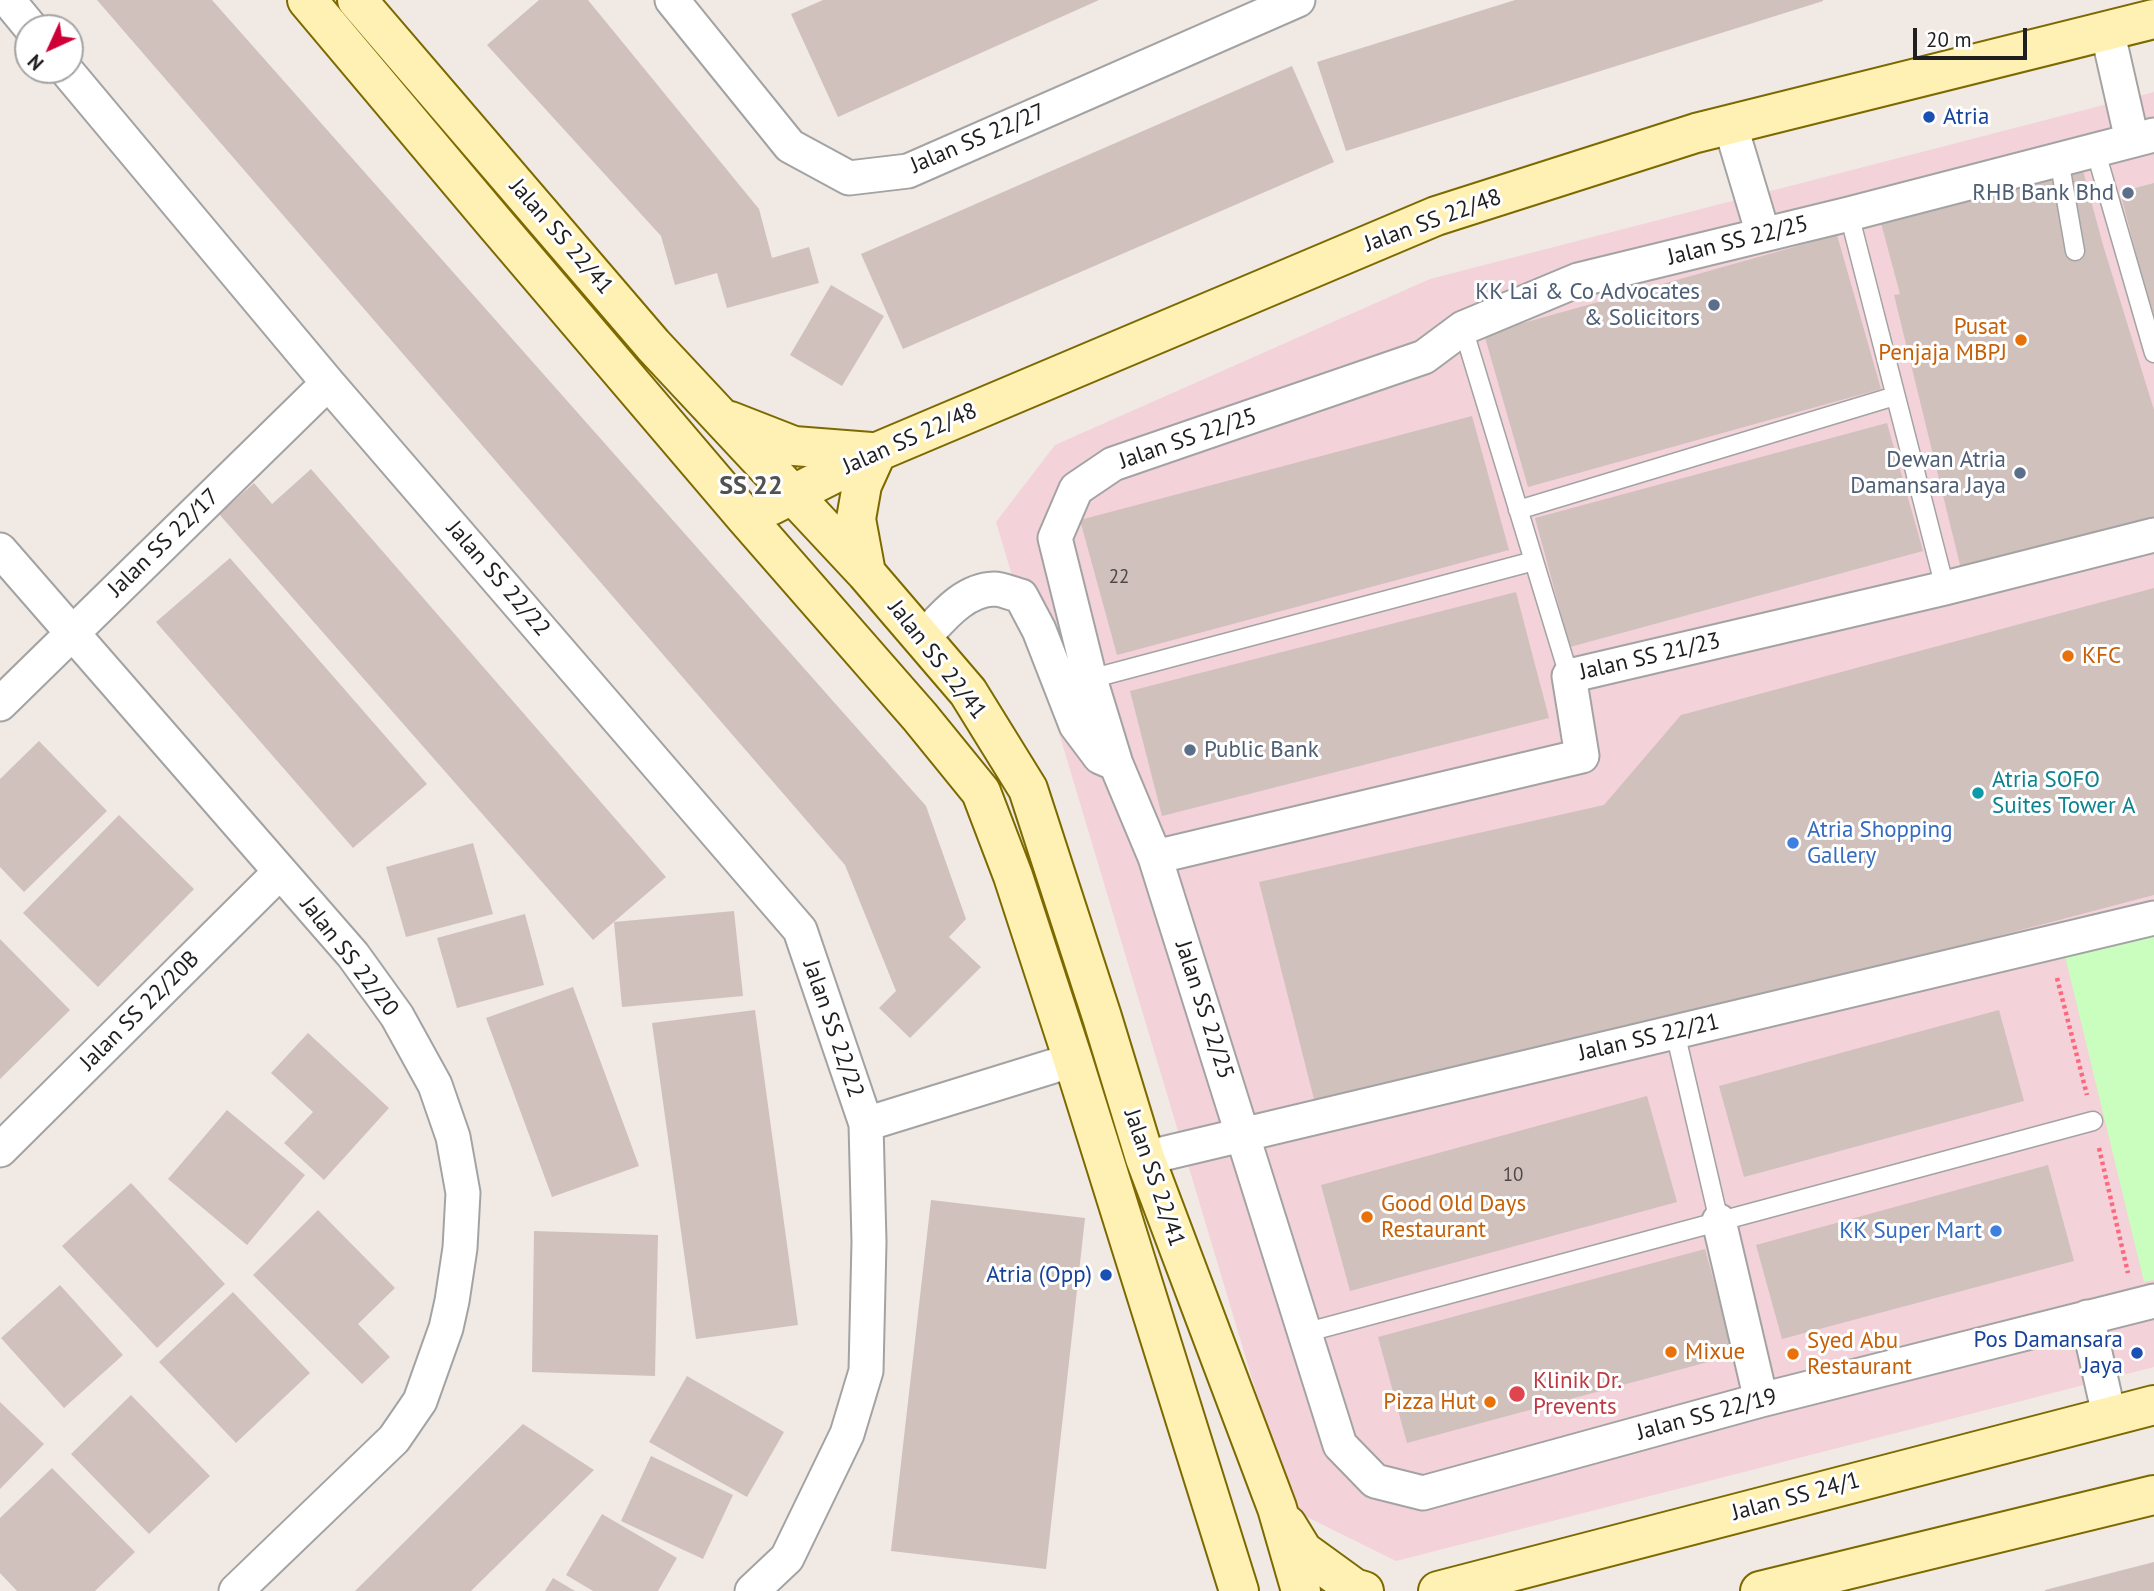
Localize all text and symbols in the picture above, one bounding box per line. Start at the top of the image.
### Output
north arrow [14,14,84,84]
scale bar [1916,14,2030,58]
text: 20 m [1926,26,1972,53]
text: N [23,50,48,75]
street label: Jalan SS 22/27 [906,98,1050,180]
place label: Atria [1943,103,1989,131]
marker: Atria [1921,109,1937,125]
street label: Jalan SS 22/41 [503,174,619,300]
place label: RHB Bank Bhd [1972,179,2114,207]
street label: Jalan SS 22/48 [1361,183,1505,259]
marker: RHB Bank Bhd [2120,185,2136,201]
street label: Jalan SS 22/25 [1665,210,1811,272]
place label: KK Lai & Co Advocates & Solicitors [1475,278,1700,332]
marker: KK Lai & Co Advocates & Solicitors [1706,297,1722,313]
place label: Pusat Penjaja MBPJ [1878,313,2007,367]
marker: Pusat Penjaja MBPJ [2013,332,2029,348]
street label: Jalan SS 22/48 [839,397,981,481]
street label: Jalan SS 22/25 [1116,403,1260,475]
place label: Dewan Atria Damansara Jaya [1850,446,2006,500]
marker: Dewan Atria Damansara Jaya [2012,465,2028,481]
district label: SS 22 [719,471,783,503]
street label: Jalan SS 22/17 [103,483,225,603]
street label: Jalan SS 22/22 [440,516,556,642]
house number: 22 [1109,567,1129,589]
street label: Jalan SS 22/41 [882,595,992,725]
street label: Jalan SS 21/23 [1577,627,1723,687]
place label: KFC [2082,642,2121,670]
marker: KFC [2060,648,2076,664]
place label: Public Bank [1204,736,1319,764]
marker: Public Bank [1182,742,1198,758]
place label: Atria SOFO Suites Tower A [1992,766,2135,820]
marker: Atria SOFO Suites Tower A [1970,785,1986,801]
place label: Atria Shopping Gallery [1807,816,1953,870]
marker: Atria Shopping Gallery [1785,835,1801,851]
street label: Jalan SS 22/20 [294,892,404,1022]
street label: Jalan SS 22/25 [1169,937,1239,1083]
street label: Jalan SS 22/20B [75,946,205,1076]
street label: Jalan SS 22/22 [797,957,869,1101]
street label: Jalan SS 22/21 [1576,1008,1722,1068]
street label: Jalan SS 22/41 [1118,1106,1190,1250]
house number: 10 [1503,1165,1523,1187]
place label: Good Old Days Restaurant [1381,1190,1526,1244]
marker: Good Old Days Restaurant [1359,1209,1375,1225]
place label: KK Super Mart [1839,1217,1982,1245]
marker: KK Super Mart [1988,1223,2004,1239]
place label: Atria (Opp) [986,1261,1092,1289]
marker: Atria (Opp) [1098,1267,1114,1283]
place label: Pos Damansara Jaya [1973,1326,2123,1380]
place label: Syed Abu Restaurant [1807,1327,1912,1381]
place label: Mixue [1685,1338,1745,1366]
marker: Mixue [1663,1344,1679,1360]
marker: Pos Damansara Jaya [2129,1345,2145,1361]
marker: Syed Abu Restaurant [1785,1346,1801,1362]
place label: Klinik Dr. Prevents [1533,1367,1622,1421]
street label: Jalan SS 22/19 [1634,1383,1780,1447]
marker: Klinik Dr. Prevents [1507,1384,1527,1404]
place label: Pizza Hut [1383,1388,1476,1416]
marker: Pizza Hut [1482,1394,1498,1410]
street label: Jalan SS 24/1 [1729,1467,1863,1527]

